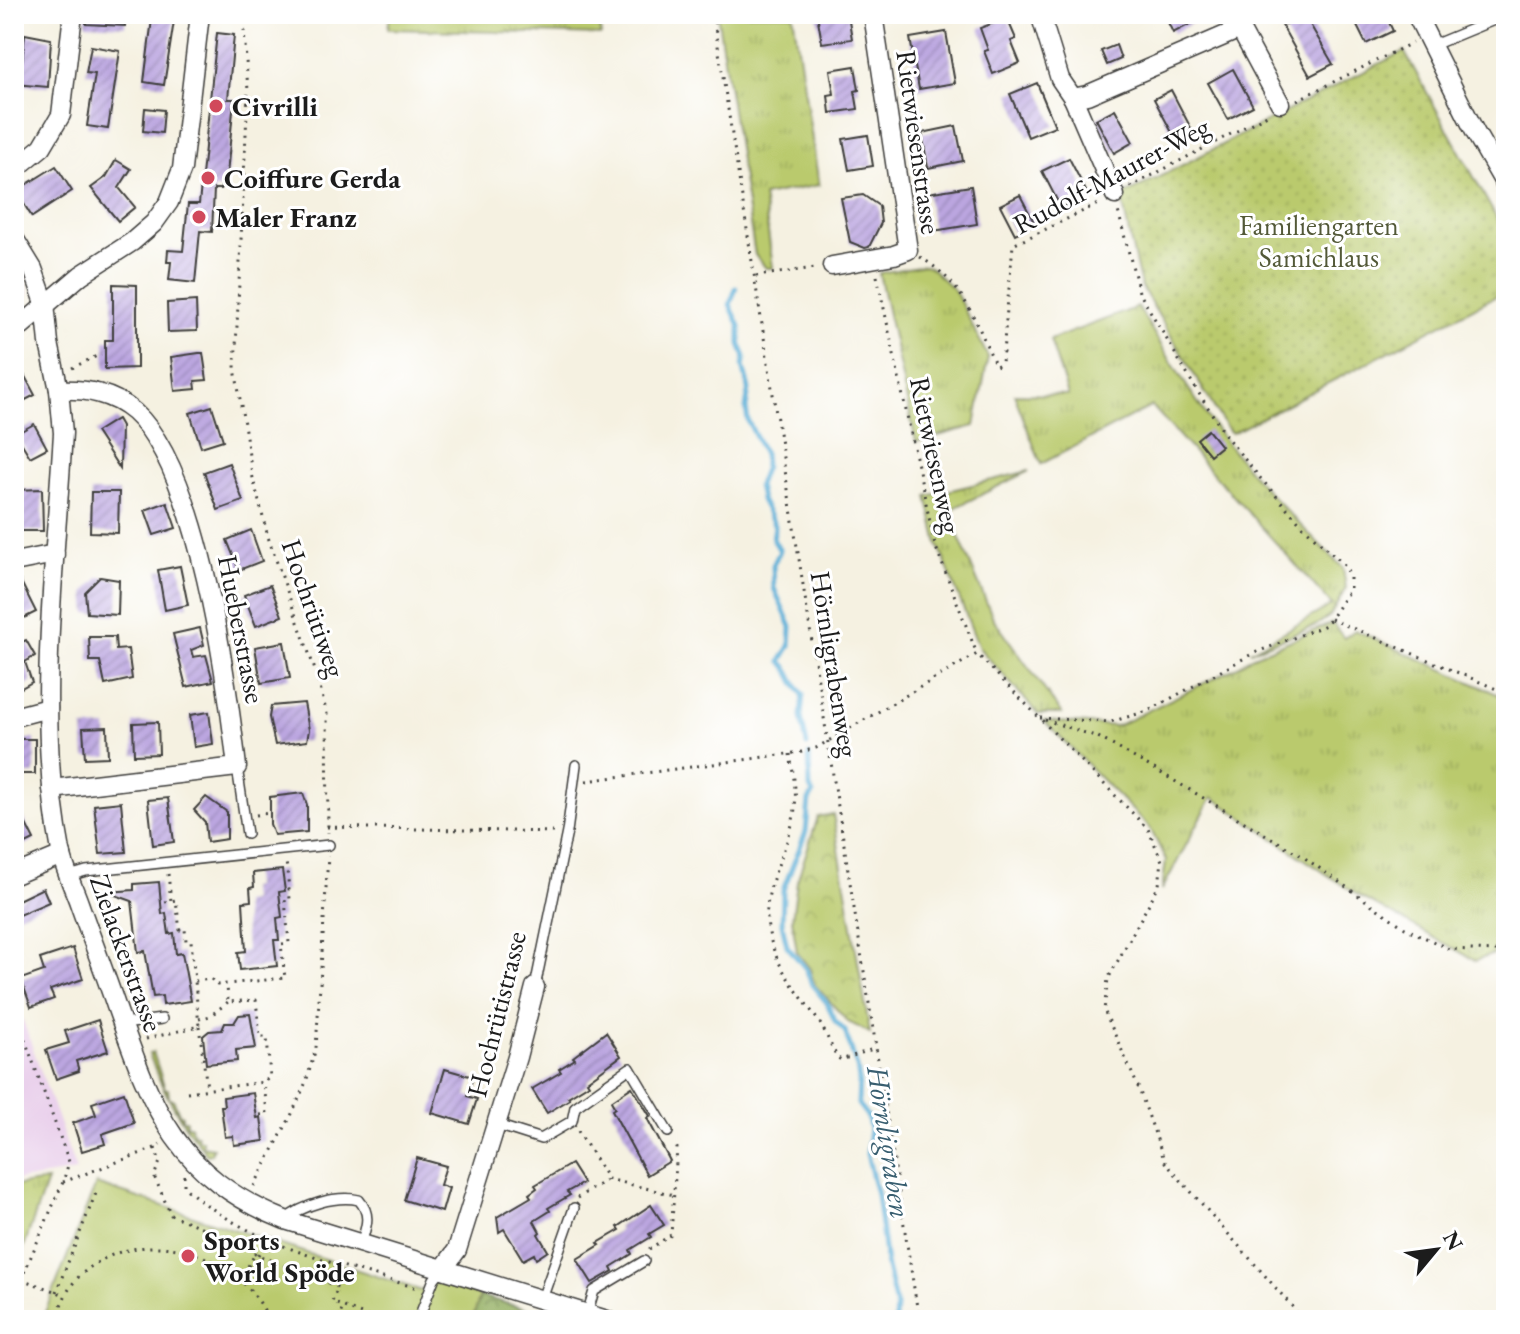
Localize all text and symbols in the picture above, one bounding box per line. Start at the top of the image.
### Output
street label: Rietwiesenstrasse [888,48,950,236]
place label: Civrilli [232,88,318,124]
marker: Civrilli [207,97,225,115]
street label: Rudolf-Maurer-Weg [1007,108,1216,242]
place label: Coiffure Gerda [224,160,401,196]
marker: Coiffure Gerda [199,169,217,187]
place label: Maler Franz [215,199,357,235]
park label: Familiengarten Samichlaus [1239,207,1399,275]
marker: Maler Franz [190,208,208,226]
street label: Rietwiesenweg [902,373,970,537]
street label: Hochrütiweg [274,534,355,683]
street label: Hueberstrasse [210,552,274,706]
street label: Hörnligrabenweg [803,568,868,760]
street label: Zielackerstrasse [82,869,172,1037]
street label: Hochrütistrasse [458,927,534,1101]
water label: Hörnligraben [858,1062,921,1221]
north arrow [1396,1210,1476,1290]
place label: Sports World Spöde [204,1222,355,1290]
text: N [1436,1226,1470,1256]
marker: Sports World Spöde [179,1247,197,1265]

